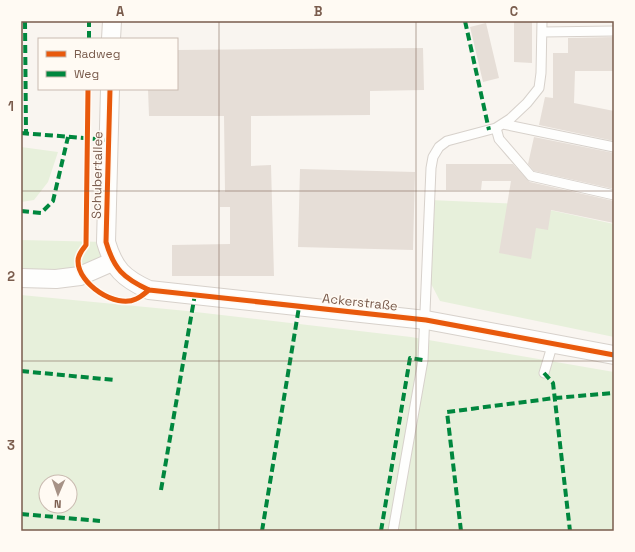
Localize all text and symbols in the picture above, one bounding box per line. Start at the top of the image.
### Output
text: A [116,3,125,20]
text: B [314,3,323,20]
text: C [510,3,518,20]
legend [38,38,178,90]
text: Radweg [74,46,120,62]
text: Weg [74,66,99,82]
text: 1 [8,98,14,115]
street label: Schubertallee [88,131,106,219]
text: 2 [7,268,15,285]
street label: Ackerstraße [321,290,399,314]
text: 3 [7,437,15,454]
north arrow [38,474,78,514]
text: N [54,497,62,511]

